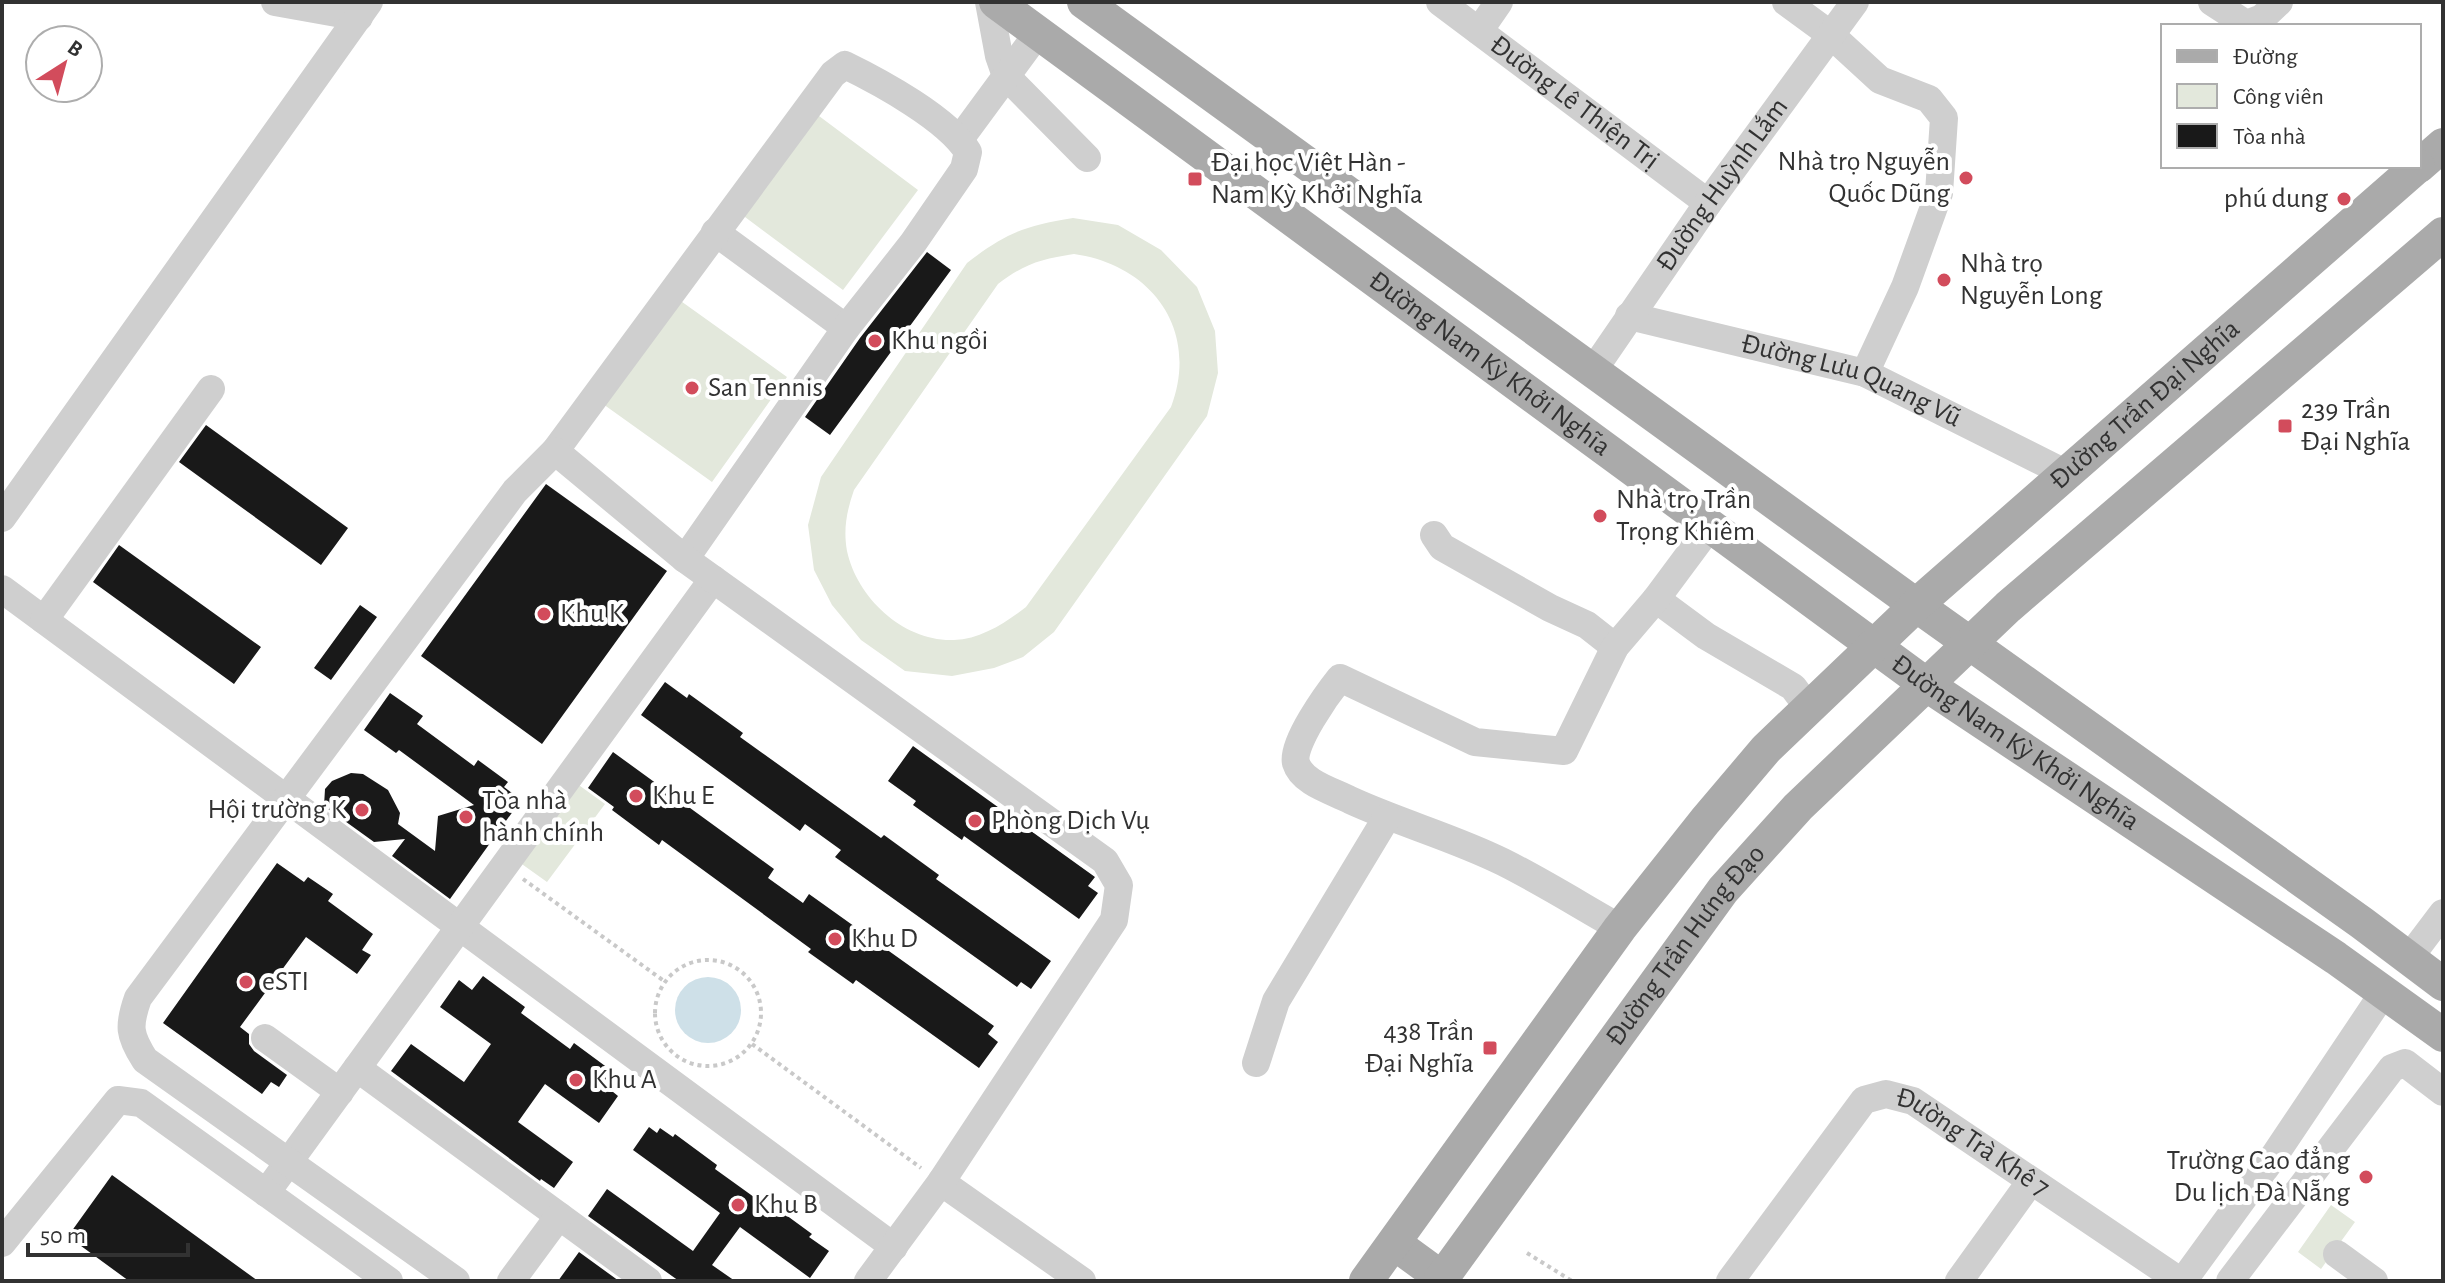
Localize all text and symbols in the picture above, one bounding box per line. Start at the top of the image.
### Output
north arrow [24,24,104,104]
legend [2161,24,2421,168]
street label: Đường Lê Thiện Trị [1485,31,1664,175]
text: B [64,36,87,61]
text: Đường [2233,45,2298,69]
text: Công viên [2233,85,2324,109]
street label: Đường Huỳnh Lắm [1651,93,1794,277]
text: Tòa nhà [2233,125,2306,149]
place label: Nhà trọ Nguyễn Quốc Dũng [1778,147,1950,208]
place label: Đại học Việt Hàn - Nam Kỳ Khởi Nghĩa [1211,149,1423,209]
marker: Nhà trọ Nguyễn Quốc Dũng [1957,169,1975,187]
marker: Đại học Việt Hàn - Nam Kỳ Khởi Nghĩa [1186,170,1204,188]
place label: phú dung [2224,185,2328,213]
marker: phú dung [2335,190,2353,208]
place label: Nhà trọ Nguyễn Long [1960,250,2103,310]
street label: Đường Nam Kỳ Khởi Nghĩa [1363,266,1616,462]
marker: Nhà trọ Nguyễn Long [1935,271,1953,289]
street label: Đường Trần Đại Nghĩa [2045,315,2245,495]
place label: Khu ngồi [891,327,988,355]
street label: Đường Lưu Quang Vũ [1738,330,1965,433]
marker: Khu ngồi [866,332,884,350]
place label: San Tennis [708,374,823,402]
marker: San Tennis [683,379,701,397]
place label: 239 Trần Đại Nghĩa [2301,396,2410,456]
marker: 239 Trần Đại Nghĩa [2276,417,2294,435]
place label: Nhà trọ Trần Trọng Khiêm [1616,486,1755,546]
marker: Nhà trọ Trần Trọng Khiêm [1591,507,1609,525]
place label: Khu K [560,600,625,628]
marker: Khu K [535,605,553,623]
street label: Đường Nam Kỳ Khởi Nghĩa [1886,650,2144,836]
place label: Khu E [652,782,714,810]
place label: Tòa nhà hành chính [482,787,604,847]
marker: Khu E [627,787,645,805]
place label: Hội trường K [208,796,347,824]
marker: Hội trường K [353,801,371,819]
place label: Phòng Dịch Vụ [991,807,1150,835]
marker: Tòa nhà hành chính [457,808,475,826]
marker: Phòng Dịch Vụ [966,812,984,830]
street label: Đường Trần Hưng Đạo [1601,839,1771,1051]
place label: Khu D [851,925,918,953]
marker: Khu D [826,930,844,948]
place label: eSTI [262,968,309,996]
marker: eSTI [237,973,255,991]
place label: 438 Trần Đại Nghĩa [1365,1018,1474,1078]
marker: 438 Trần Đại Nghĩa [1481,1039,1499,1057]
place label: Khu A [592,1066,657,1094]
marker: Khu A [567,1071,585,1089]
street label: Đường Trà Khê 7 [1893,1083,2054,1203]
place label: Trường Cao đẳng Du lịch Đà Nẵng [2166,1145,2350,1207]
marker: Trường Cao đẳng Du lịch Đà Nẵng [2357,1168,2375,1186]
place label: Khu B [754,1191,818,1219]
marker: Khu B [729,1196,747,1214]
scale bar [28,1207,188,1257]
text: 50 m [40,1224,86,1248]

